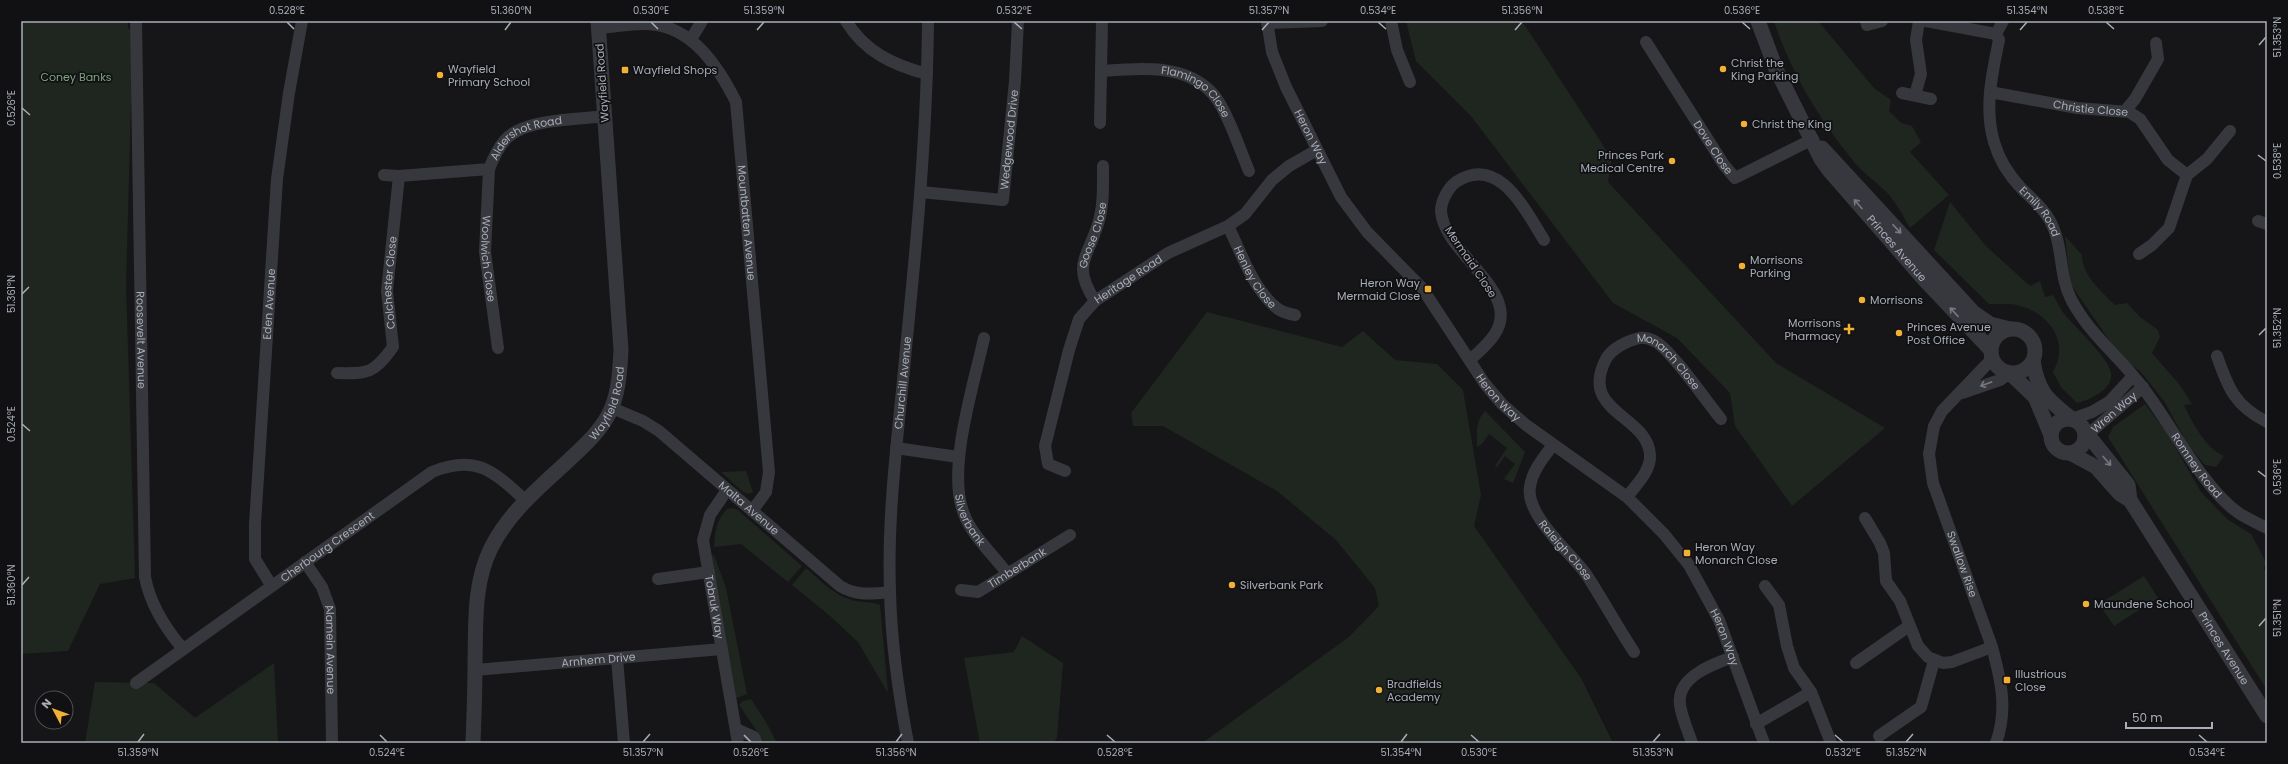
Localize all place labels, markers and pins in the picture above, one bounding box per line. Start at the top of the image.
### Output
place label: Christ the King Parking [1731,55,1798,84]
place label: Wayfield Primary School [448,61,530,90]
place label: Wayfield Shops [633,62,718,78]
marker: Christ the King Parking [1718,64,1728,74]
marker: Wayfield Shops [620,65,630,75]
marker: Wayfield Primary School [435,70,445,80]
place label: Christ the King [1752,116,1832,132]
marker: Christ the King [1739,119,1749,129]
place label: Princes Park Medical Centre [1581,147,1664,176]
marker: Princes Park Medical Centre [1667,156,1677,166]
place label: Morrisons Parking [1750,252,1803,281]
marker: Morrisons Parking [1737,261,1747,271]
place label: Heron Way Mermaid Close [1337,275,1421,304]
marker: Heron Way Mermaid Close [1423,284,1433,294]
place label: Morrisons [1870,292,1923,308]
marker: Morrisons [1857,295,1867,305]
place label: Morrisons Pharmacy [1784,315,1842,344]
place label: Princes Avenue Post Office [1907,319,1991,348]
marker: Morrisons Pharmacy [1844,324,1854,334]
marker: Princes Avenue Post Office [1894,328,1904,338]
place label: Heron Way Monarch Close [1695,539,1778,568]
marker: Heron Way Monarch Close [1682,548,1692,558]
place label: Silverbank Park [1240,577,1323,593]
marker: Silverbank Park [1227,580,1237,590]
place label: Maundene School [2094,596,2193,612]
marker: Maundene School [2081,599,2091,609]
place label: Illustrious Close [2015,666,2067,695]
marker: Illustrious Close [2002,675,2012,685]
place label: Bradfields Academy [1387,676,1442,705]
marker: Bradfields Academy [1374,685,1384,695]

